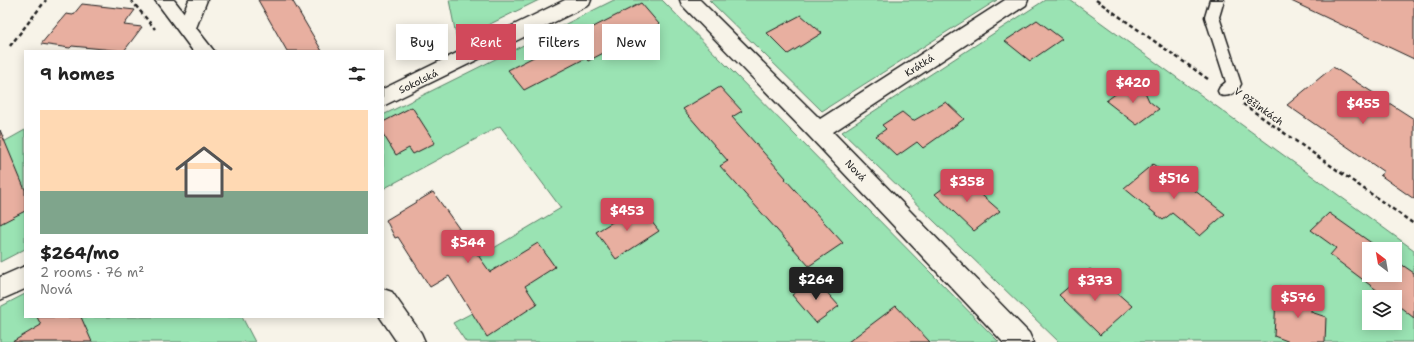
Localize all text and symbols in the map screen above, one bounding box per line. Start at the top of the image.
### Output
chip: Buy [396,24,448,60]
chip: Rent [456,24,516,60]
chip: Filters [524,24,594,60]
chip: New [602,24,660,60]
street label: Krátká [902,51,937,80]
text: 9 homes [40,63,115,85]
icon: filters [346,63,368,85]
street label: Sokolská [396,66,441,97]
pin: $420 [1109,70,1157,104]
text: $420 [1115,74,1151,91]
street label: V Pěšinkách [1231,85,1286,128]
pin: $455 [1339,91,1387,125]
text: $455 [1346,95,1380,112]
icon: home [168,136,240,208]
street label: Nová [842,157,869,184]
pin: $516 [1150,166,1198,200]
pin: $358 [943,169,991,203]
text: $516 [1158,170,1190,187]
text: $358 [949,173,985,190]
pin: $453 [603,198,651,232]
text: $453 [610,202,644,219]
pin: $544 [444,230,492,264]
text: $544 [450,234,486,251]
text: $264/mo [40,242,119,264]
north arrow [1362,242,1402,282]
map controls [1362,242,1402,330]
text: 2 rooms · 76 m² [40,264,144,281]
pin: $264 [792,267,840,301]
pin: $373 [1071,268,1119,302]
text: $264 [798,271,834,288]
text: $373 [1077,272,1113,289]
text: Nová [40,281,72,298]
pin: $576 [1274,285,1322,319]
text: $576 [1281,289,1315,306]
button: layers [1362,290,1402,330]

